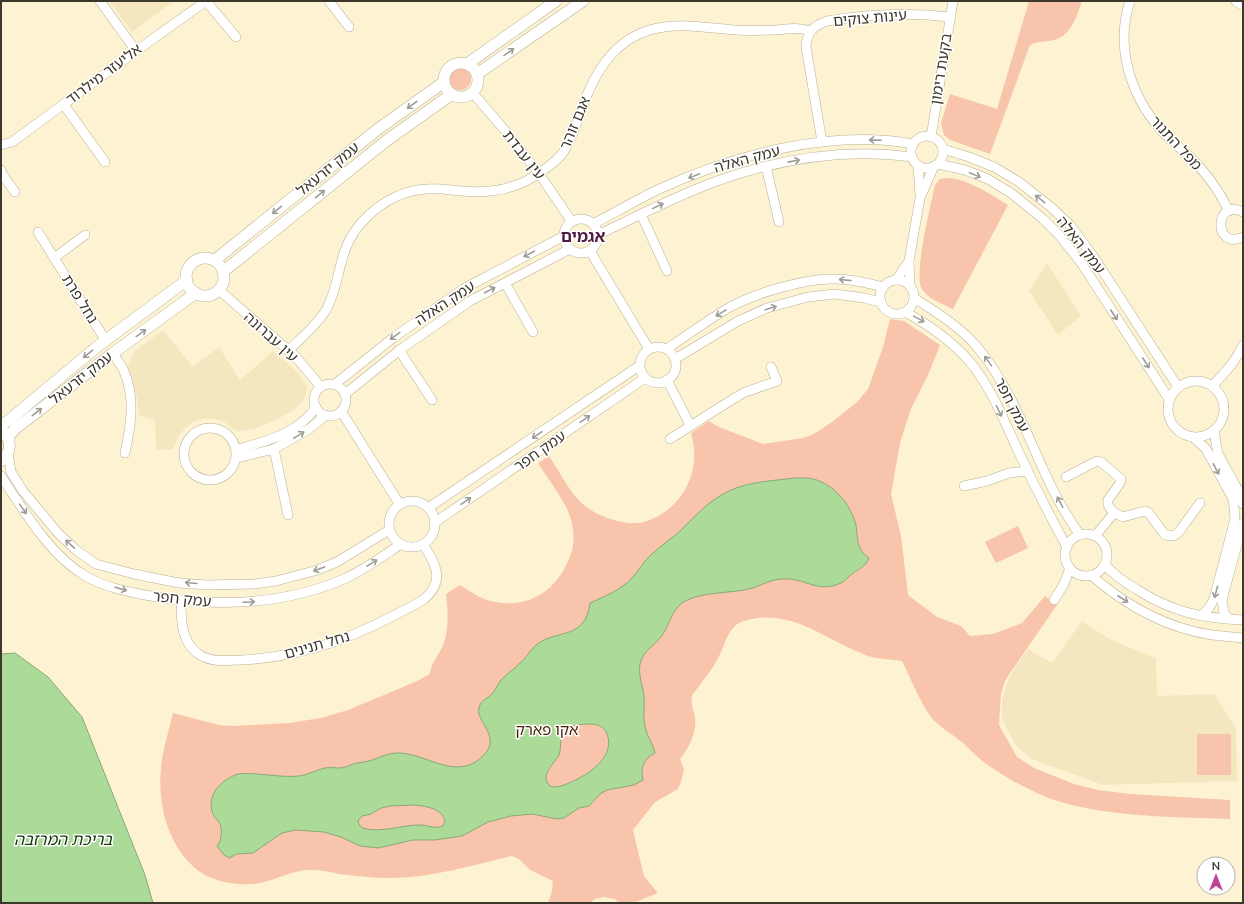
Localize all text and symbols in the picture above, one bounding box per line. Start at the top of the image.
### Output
street label: עינות צוקים [832,5,908,30]
street label: בקעת רימון [925,31,956,106]
street label: אליעזר מילרוד [62,39,145,108]
one-way arrow [503,48,514,56]
street label: אגם זוהר [555,93,594,152]
one-way arrow [407,101,418,109]
street label: מפל התנור [1146,111,1206,174]
street label: עין עבדת [499,126,550,183]
one-way arrow [869,136,882,144]
street label: עמק יזרעאל [292,137,363,200]
street label: עמק האלה [711,140,782,177]
one-way arrow [788,157,801,165]
one-way arrow [969,171,981,179]
one-way arrow [688,172,700,180]
one-way arrow [314,190,325,199]
one-way arrow [1034,194,1045,203]
one-way arrow [652,202,664,209]
one-way arrow [271,206,282,215]
street label: עמק האלה [1053,212,1110,277]
district label: אגמים [561,226,605,246]
one-way arrow [523,250,535,258]
street label: נחל פרת [58,271,103,327]
street label: עמק האלה [411,276,479,329]
one-way arrow [839,276,852,284]
one-way arrow [484,286,496,294]
one-way arrow [764,304,777,311]
street label: עין עברונה [240,307,303,366]
one-way arrow [715,309,727,317]
one-way arrow [1111,309,1119,321]
one-way arrow [913,316,925,324]
one-way arrow [135,329,146,337]
one-way arrow [389,332,400,341]
street label: עמק יזרעאל [45,347,116,408]
one-way arrow [83,350,94,359]
one-way arrow [984,356,992,367]
one-way arrow [1142,357,1150,368]
street label: עמק חפר [991,374,1034,435]
one-way arrow [996,405,1003,417]
one-way arrow [32,407,43,416]
one-way arrow [579,415,590,423]
street label: עמק חפר [510,426,569,475]
one-way arrow [293,431,305,439]
one-way arrow [532,431,543,439]
one-way arrow [1213,463,1221,475]
one-way arrow [1055,496,1063,508]
one-way arrow [461,497,472,505]
one-way arrow [19,503,27,514]
one-way arrow [65,539,75,549]
one-way arrow [366,559,377,567]
one-way arrow [313,566,325,574]
one-way arrow [185,580,198,587]
one-way arrow [1212,585,1219,598]
one-way arrow [114,586,127,593]
street label: עמק חפר [152,586,212,611]
one-way arrow [1117,594,1128,603]
one-way arrow [242,598,255,605]
street label: נחל תנינים [282,626,352,663]
park label: אקו פארק [516,720,578,739]
water label: בריכת המרזבה [14,829,113,849]
north arrow [1196,856,1236,896]
text: N [1212,859,1220,873]

